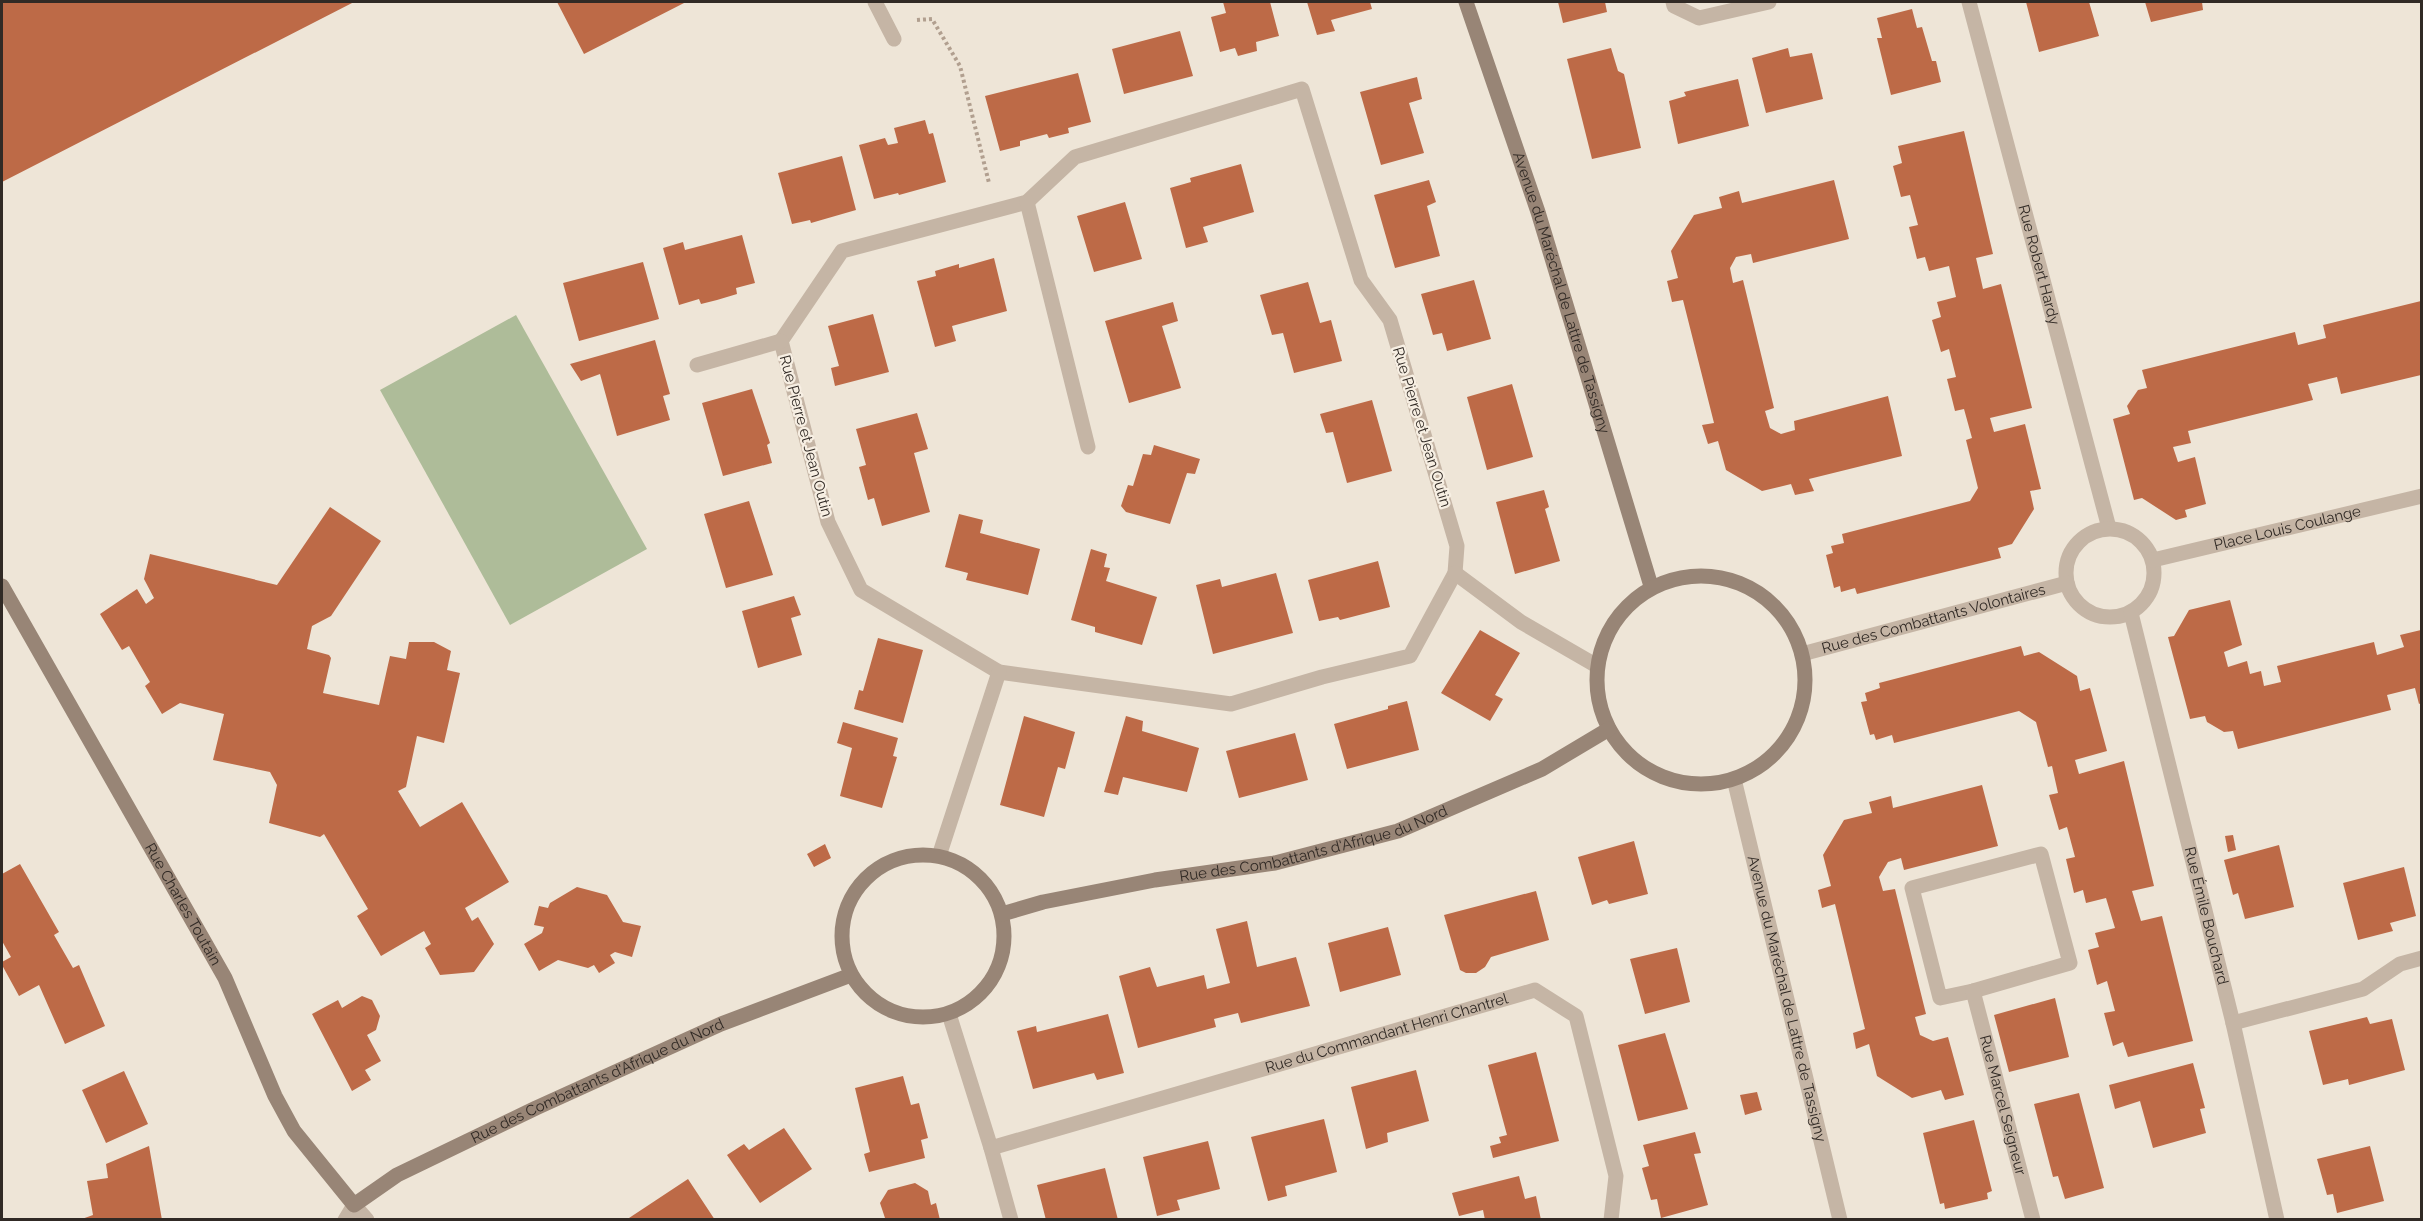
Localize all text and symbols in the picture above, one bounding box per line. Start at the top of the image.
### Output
street label: Avenue du Maréchal de Lattre de Tassigny [1509,149,1613,436]
street label: Rue Robert Hardy [2014,203,2064,327]
street label: Rue Pierre et Jean Outin [1389,345,1455,509]
street label: Rue Pierre et Jean Outin [776,353,836,519]
street label: Place Louis Coulange [2212,502,2363,554]
street label: Rue des Combattants Volontaires [1820,580,2047,657]
street label: Rue des Combattants d'Afrique du Nord [1178,802,1450,885]
street label: Rue Charles Toutain [141,840,225,969]
street label: Rue Émile Bouchard [2180,845,2232,987]
street label: Avenue du Maréchal de Lattre de Tassigny [1744,854,1830,1144]
street label: Rue du Commandant Henri Chantrel [1263,989,1511,1077]
street label: Rue des Combattants d'Afrique du Nord [468,1015,727,1147]
street label: Rue Marcel Seigneur [1976,1033,2030,1178]

